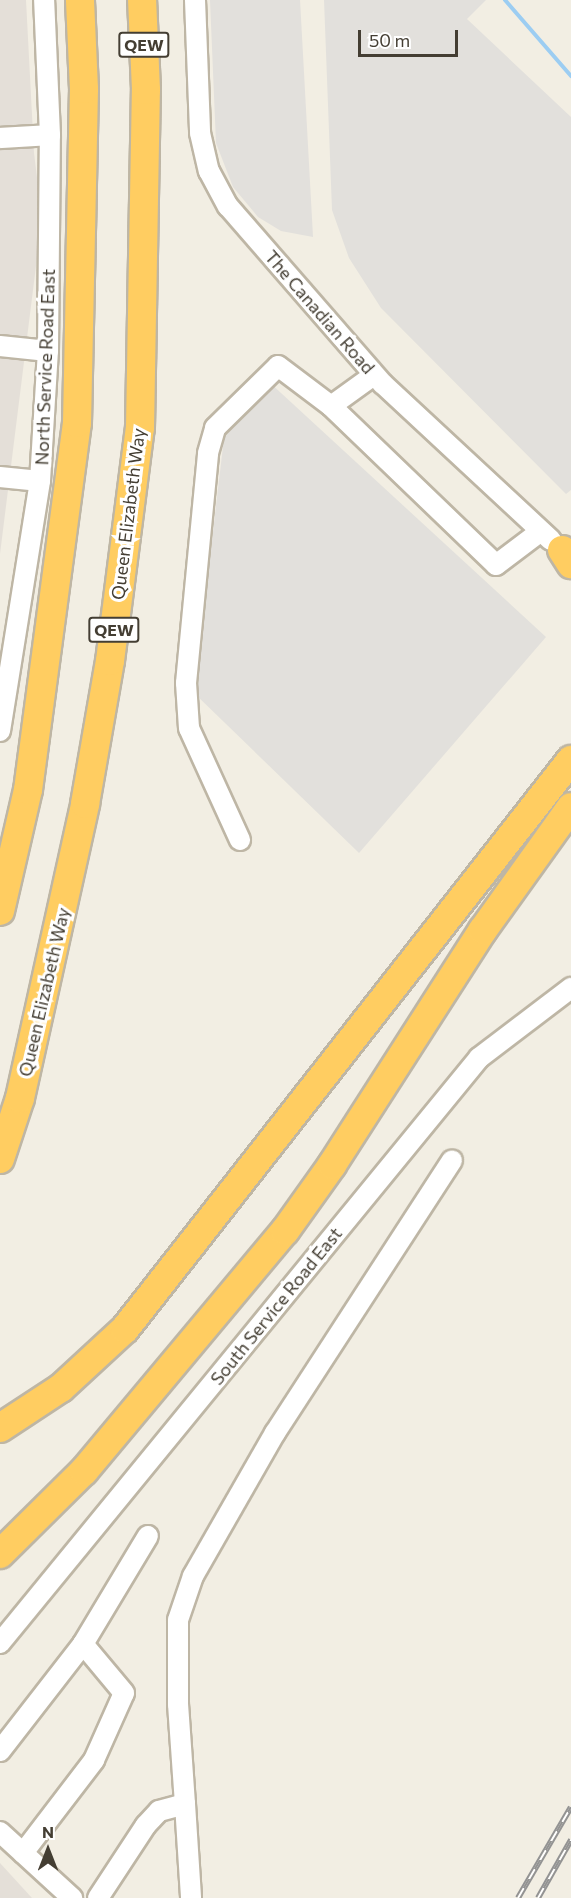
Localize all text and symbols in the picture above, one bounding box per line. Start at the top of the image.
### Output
scale bar [361,18,462,56]
text: 50 m [369,29,410,51]
road number: QEW [117,32,171,58]
street label: The Canadian Road [261,246,379,378]
street label: North Service Road East [31,268,59,466]
street label: Queen Elizabeth Way [107,427,149,601]
road number: QEW [87,617,141,643]
street label: Queen Elizabeth Way [14,905,74,1079]
street label: South Service Road East [206,1223,346,1389]
north arrow [18,1820,78,1880]
text: N [42,1822,54,1841]

